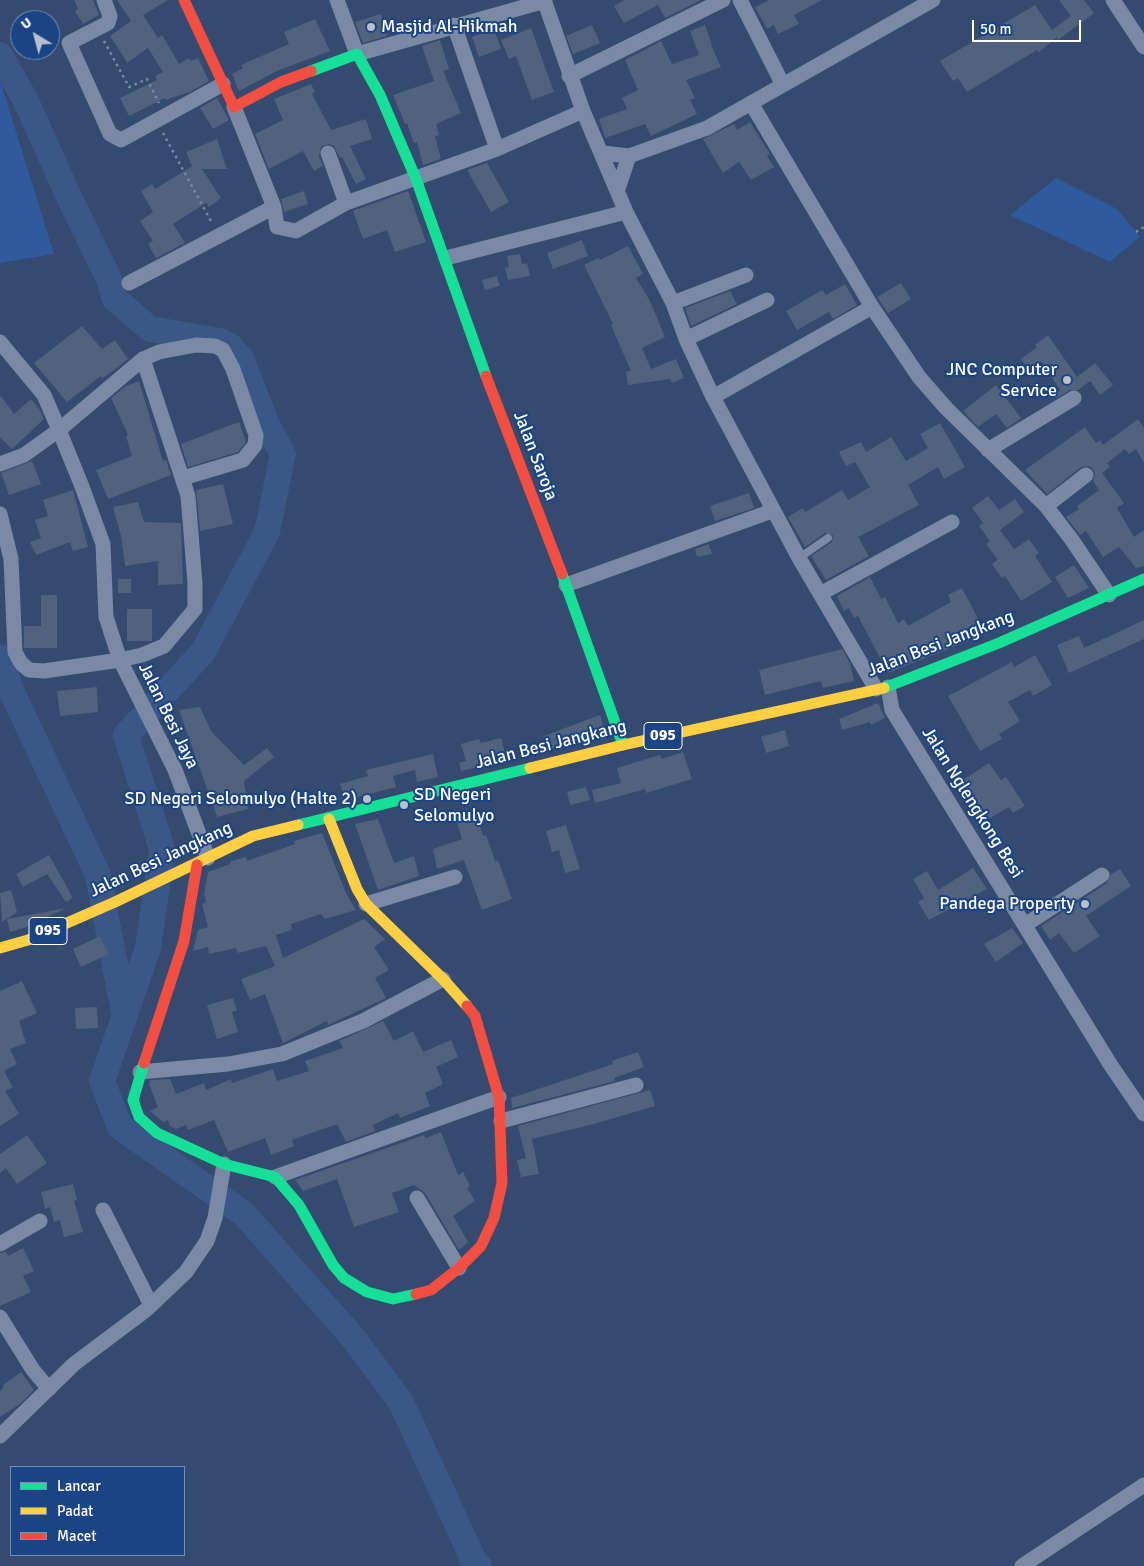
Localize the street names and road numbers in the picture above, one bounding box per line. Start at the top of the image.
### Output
street label: Jalan Saroja [508,408,562,504]
street label: Jalan Besi Jangkang [865,606,1017,682]
street label: Jalan Besi Jaya [133,659,203,773]
street label: Jalan Besi Jangkang [473,716,629,774]
road number: 095 [644,722,682,749]
street label: Jalan Nglengkong Besi [917,723,1027,883]
street label: Jalan Besi Jangkang [86,817,236,903]
road number: 095 [29,918,67,944]

